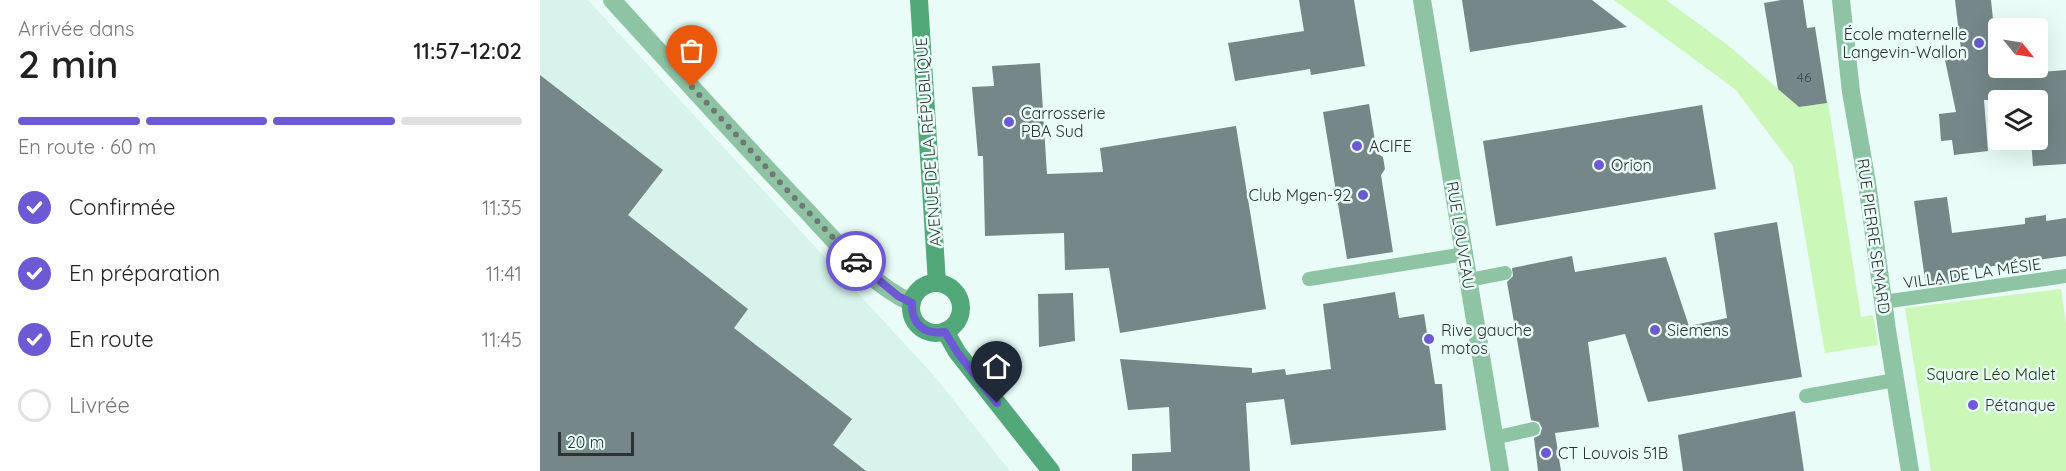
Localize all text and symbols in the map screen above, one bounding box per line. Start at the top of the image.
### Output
text: Arrivée dans [18,16,134,41]
north arrow [1988,18,2048,78]
map controls [1988,18,2048,150]
place label: École maternelle Langevin-Wallon [1842,24,1967,62]
pin [666,25,717,87]
icon: bag [675,34,708,67]
marker: École maternelle Langevin-Wallon [1972,36,1986,50]
text: 11:57–12:02 [413,37,522,65]
street label: AVENUE DE LA RÉPUBLIQUE [911,37,945,247]
text: 2 min [18,39,119,88]
house number: 46 [1797,68,1812,86]
button: layers [1988,90,2048,150]
place label: Carrosserie PBA Sud [1021,103,1105,141]
marker: Carrosserie PBA Sud [1002,115,1016,129]
text: En route · 60 m [18,134,156,159]
place label: ACIFE [1369,136,1412,156]
marker: ACIFE [1350,139,1364,153]
place label: Orion [1611,155,1652,175]
street label: RUE PIERRE SEMARD [1853,157,1895,315]
marker: Orion [1592,158,1606,172]
street label: RUE LOUVEAU [1443,180,1479,290]
place label: Club Mgen-92 [1249,185,1351,205]
marker: Club Mgen-92 [1356,188,1370,202]
icon: check [18,191,51,224]
text: Confirmée [69,193,175,221]
text: 11:35 [482,195,522,220]
courier [826,231,886,291]
icon: car [840,245,873,278]
street label: VILLA DE LA MÉSIE [1902,253,2042,293]
icon: check [18,257,51,290]
text: En préparation [69,259,220,287]
text: 11:41 [486,261,522,286]
place label: Rive gauche motos [1441,320,1532,358]
place label: Siemens [1667,320,1729,340]
icon: check [18,323,51,356]
marker: Siemens [1648,323,1662,337]
text: En route [69,325,154,353]
text: 11:45 [482,327,522,352]
marker: Rive gauche motos [1422,332,1436,346]
pin [971,341,1022,403]
icon: home [980,350,1013,383]
park label: Square Léo Malet [1926,364,2056,384]
text: Livrée [69,391,130,419]
place label: Pétanque [1985,395,2056,415]
marker: Pétanque [1966,398,1980,412]
scale bar [558,429,634,456]
text: 20 m [567,432,604,452]
place label: CT Louvois 51B [1558,443,1668,463]
marker: CT Louvois 51B [1539,446,1553,460]

